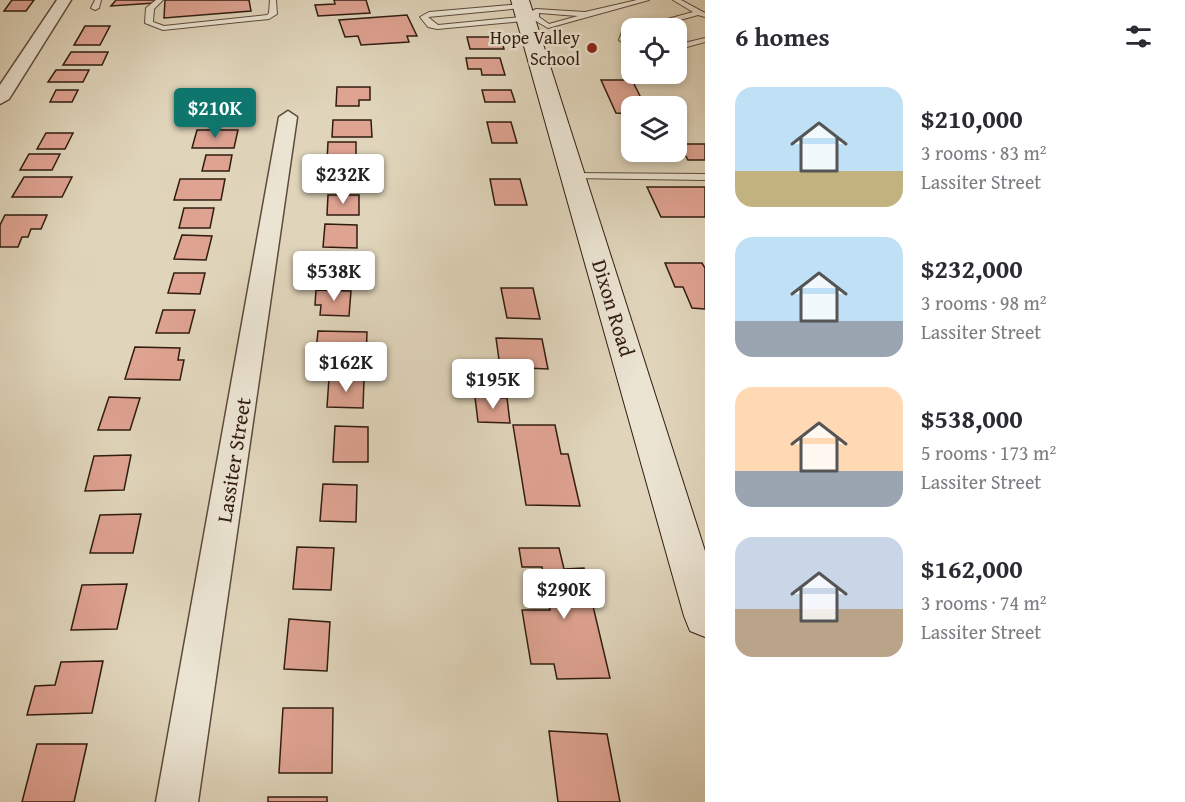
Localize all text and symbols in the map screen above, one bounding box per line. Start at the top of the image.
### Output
text: 6 homes [735,17,830,56]
map controls [621,18,687,162]
button: locate [621,18,687,84]
icon: filters [1122,20,1155,53]
place label: Hope Valley School [490,24,580,72]
marker: Hope Valley School [585,41,599,55]
pin: $210K [173,88,257,139]
text: $210K [188,93,242,122]
button: layers [621,96,687,162]
text: $210,000 [921,99,1023,138]
icon: home [783,111,855,183]
text: 3 rooms · 83 m² [921,138,1047,167]
pin: $232K [301,154,385,205]
text: $232K [316,159,370,188]
text: Lassiter Street [921,167,1041,196]
text: $232,000 [921,249,1023,288]
pin: $538K [292,251,376,302]
text: $538K [307,256,361,285]
street label: Dixon Road [584,256,643,361]
icon: home [783,261,855,333]
text: 3 rooms · 98 m² [921,288,1047,317]
text: Lassiter Street [921,317,1041,346]
pin: $162K [304,342,388,393]
text: $162K [319,347,373,376]
pin: $195K [451,359,535,410]
text: $195K [466,364,520,393]
street label: Lassiter Street [208,394,259,525]
text: $538,000 [921,399,1023,438]
icon: home [783,411,855,483]
text: 5 rooms · 173 m² [921,438,1056,467]
text: Lassiter Street [921,467,1041,496]
text: $162,000 [921,549,1023,588]
icon: home [783,561,855,633]
pin: $290K [522,569,606,620]
text: $290K [537,574,591,603]
text: 3 rooms · 74 m² [921,588,1047,617]
text: Lassiter Street [921,617,1041,646]

